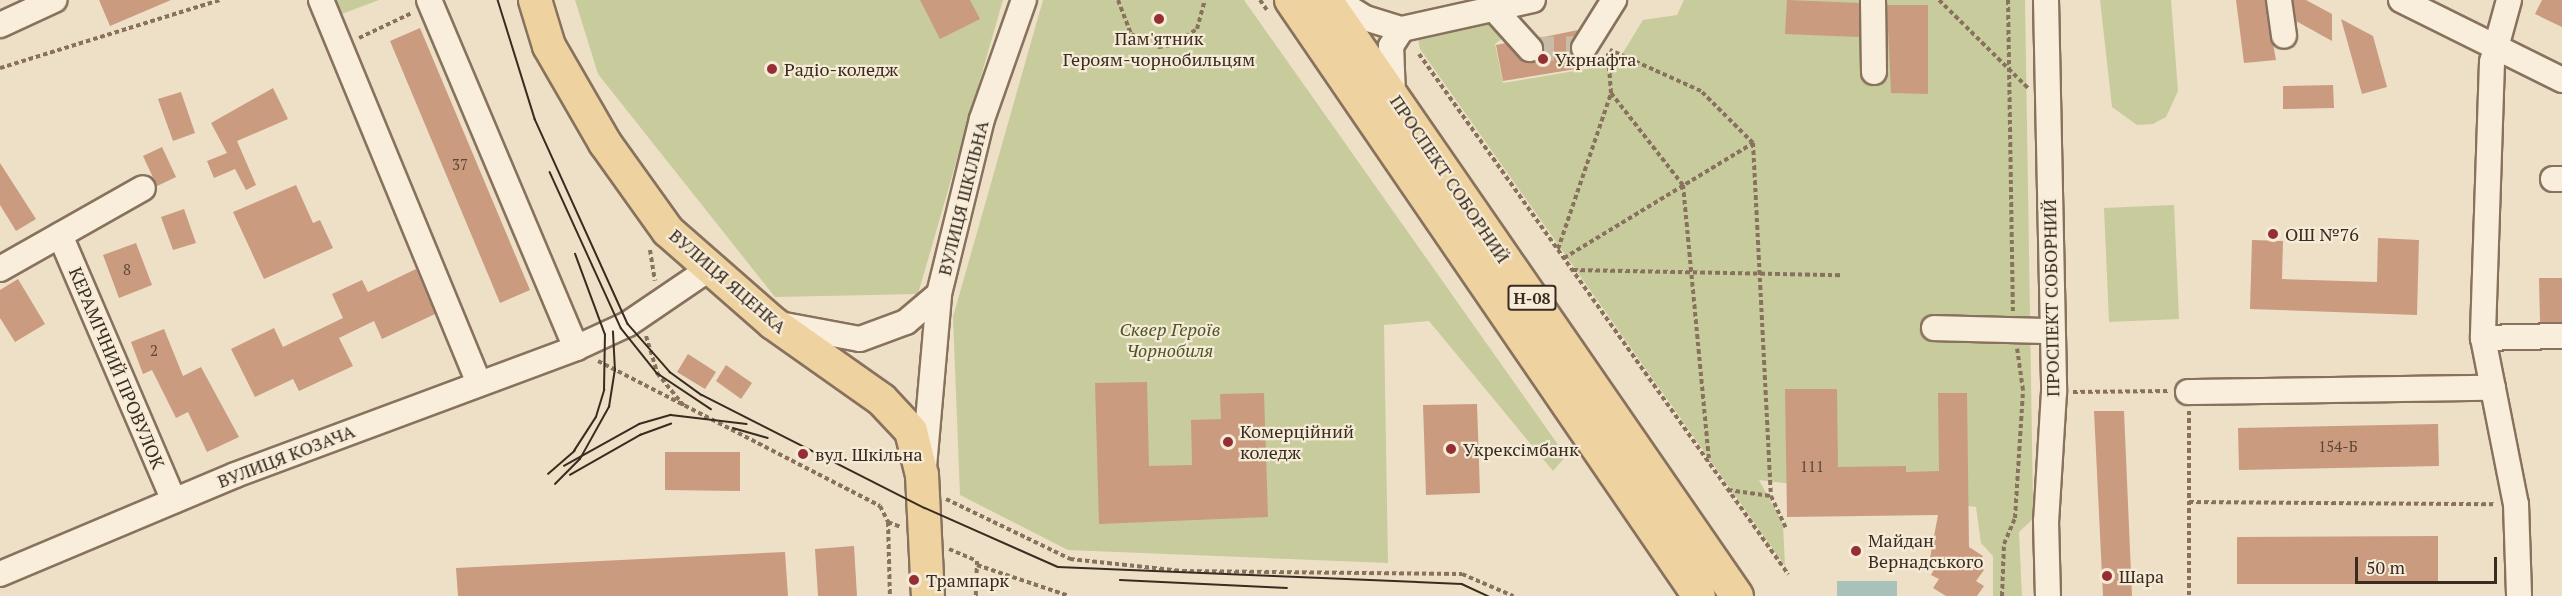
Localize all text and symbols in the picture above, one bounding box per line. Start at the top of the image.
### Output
marker: Пам'ятник Героям-чорнобильцям [1152,12,1166,26]
place label: Пам'ятник Героям-чорнобильцям [1063,28,1255,70]
place label: Укрнафта [1555,48,1636,70]
marker: Укрнафта [1536,52,1550,66]
place label: Радіо-коледж [784,58,898,80]
marker: Радіо-коледж [765,62,779,76]
street label: ПРОСПЕКТ СОБОРНИЙ [1386,91,1514,267]
street label: ВУЛИЦЯ ШКІЛЬНА [933,118,993,278]
house number: 37 [452,156,468,174]
street label: ПРОСПЕКТ СОБОРНИЙ [2038,199,2064,397]
place label: ОШ №76 [2285,223,2359,245]
street label: ВУЛИЦЯ ЯЦЕНКА [665,224,791,338]
marker: ОШ №76 [2266,227,2280,241]
house number: 8 [123,261,131,279]
street label: КЕРАМІЧНИЙ ПРОВУЛОК [65,264,169,472]
road number: Н-08 [1506,285,1558,311]
park label: Сквер Героїв Чорнобиля [1119,319,1221,362]
house number: 2 [150,342,158,360]
street label: ВУЛИЦЯ КОЗАЧА [214,420,358,492]
place label: Комерційний коледж [1240,421,1354,464]
marker: Комерційний коледж [1221,435,1235,449]
place label: Укрексімбанк [1463,438,1579,460]
house number: 154-Б [2318,438,2358,456]
marker: Укрексімбанк [1444,442,1458,456]
place label: вул. Шкільна [815,443,923,465]
marker: вул. Шкільна [796,447,810,461]
house number: 111 [1800,458,1824,476]
place label: Майдан Вернадського [1868,530,1983,572]
marker: Майдан Вернадського [1849,544,1863,558]
scale bar [2358,545,2500,583]
text: 50 m [2366,555,2405,579]
place label: Шара [2119,565,2164,587]
place label: Трампарк [926,569,1009,591]
marker: Шара [2100,569,2114,583]
marker: Трампарк [907,573,921,587]

